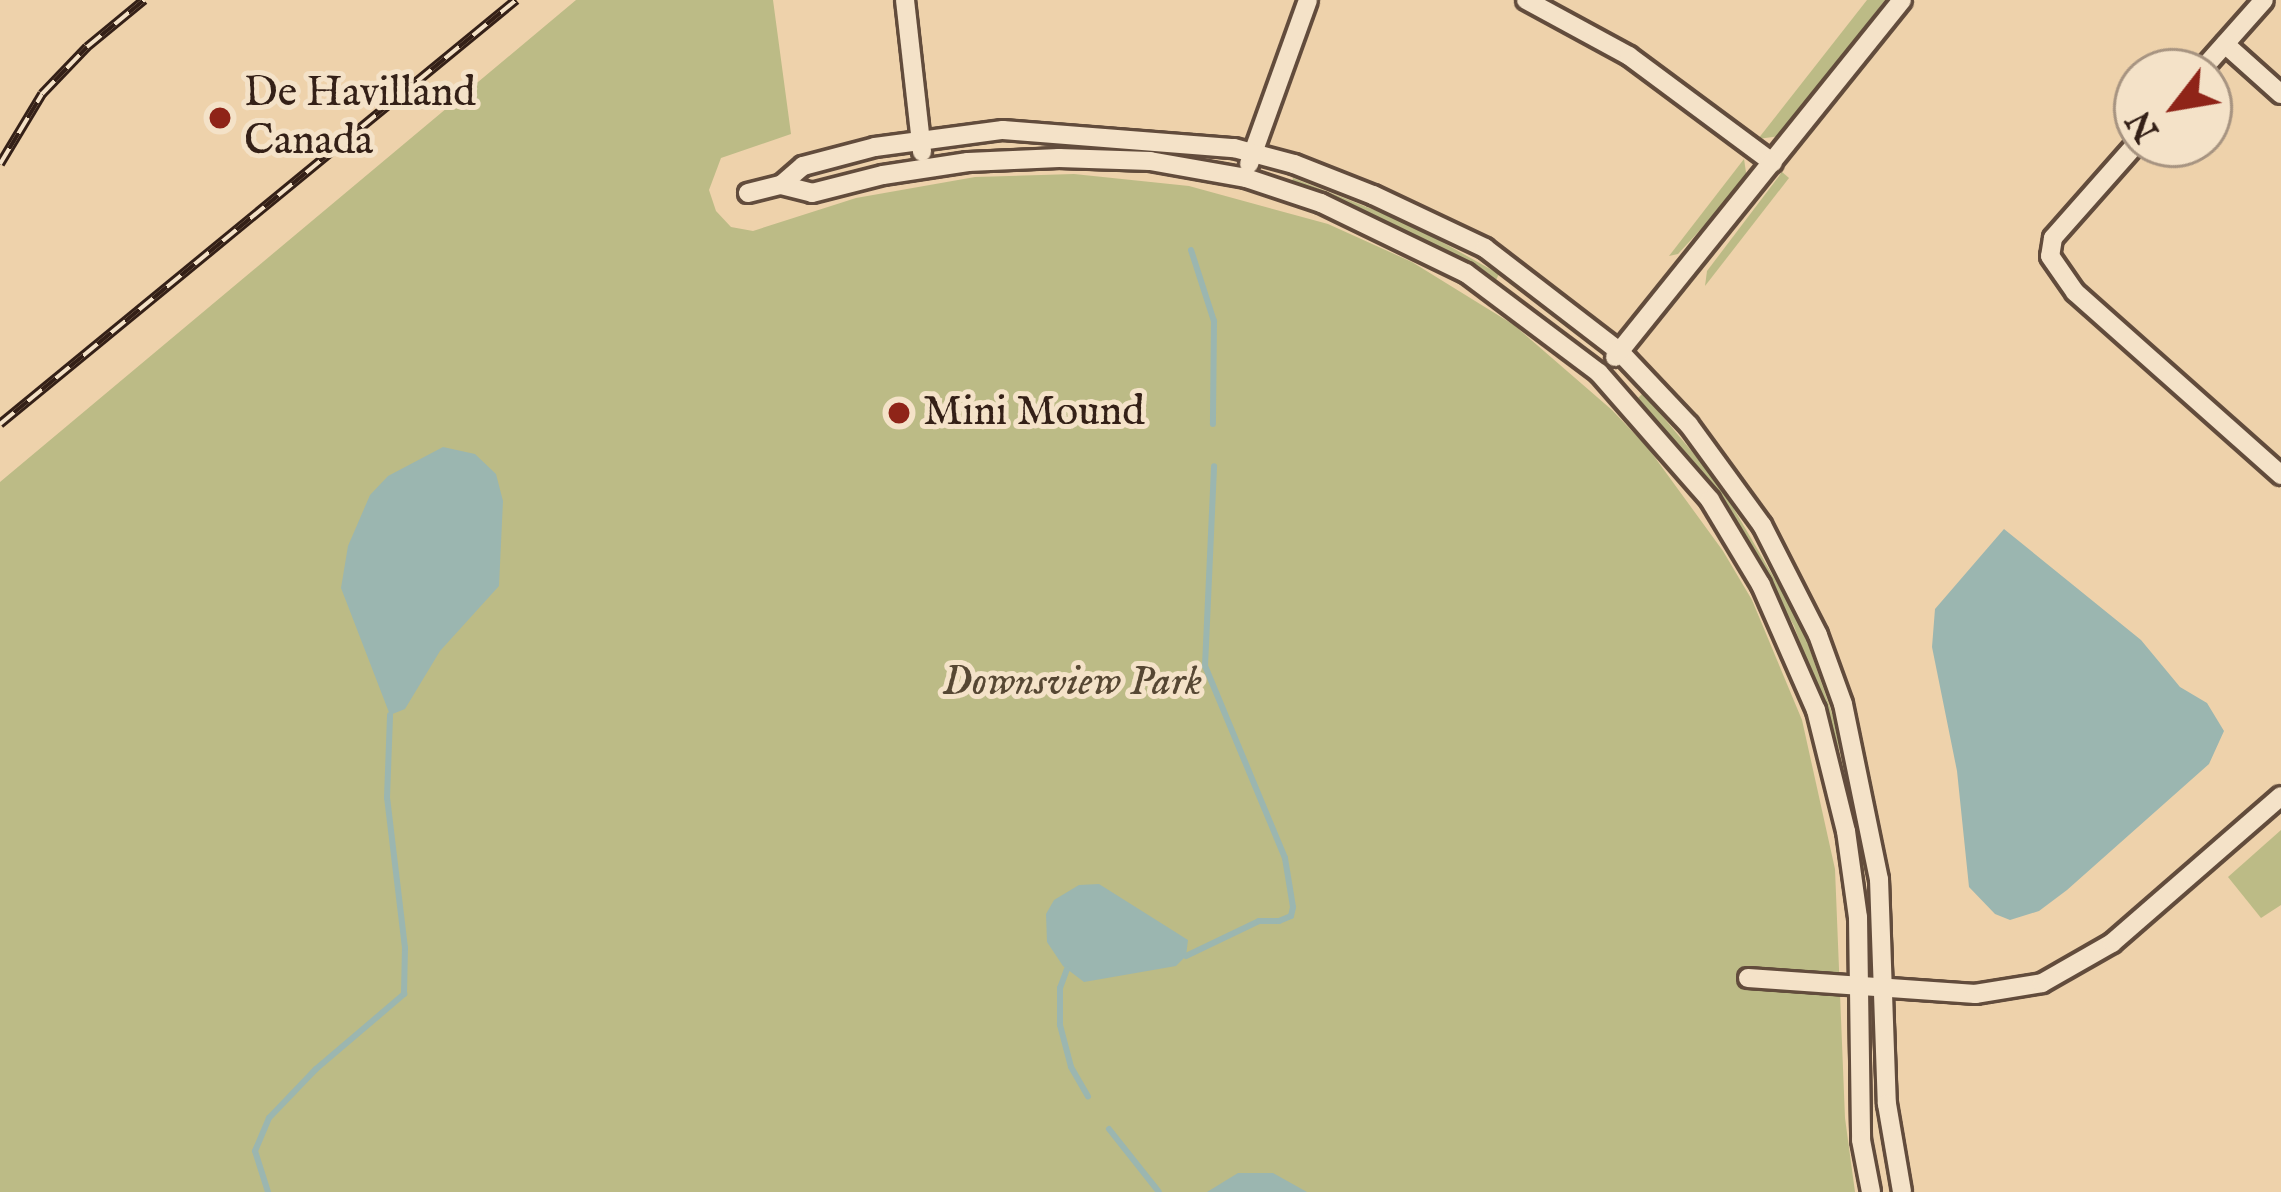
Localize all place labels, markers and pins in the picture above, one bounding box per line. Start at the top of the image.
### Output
place label: De Havilland Canada [244,69,476,168]
marker: De Havilland Canada [207,105,233,131]
place label: Mini Mound [923,388,1145,438]
marker: Mini Mound [886,400,912,426]

